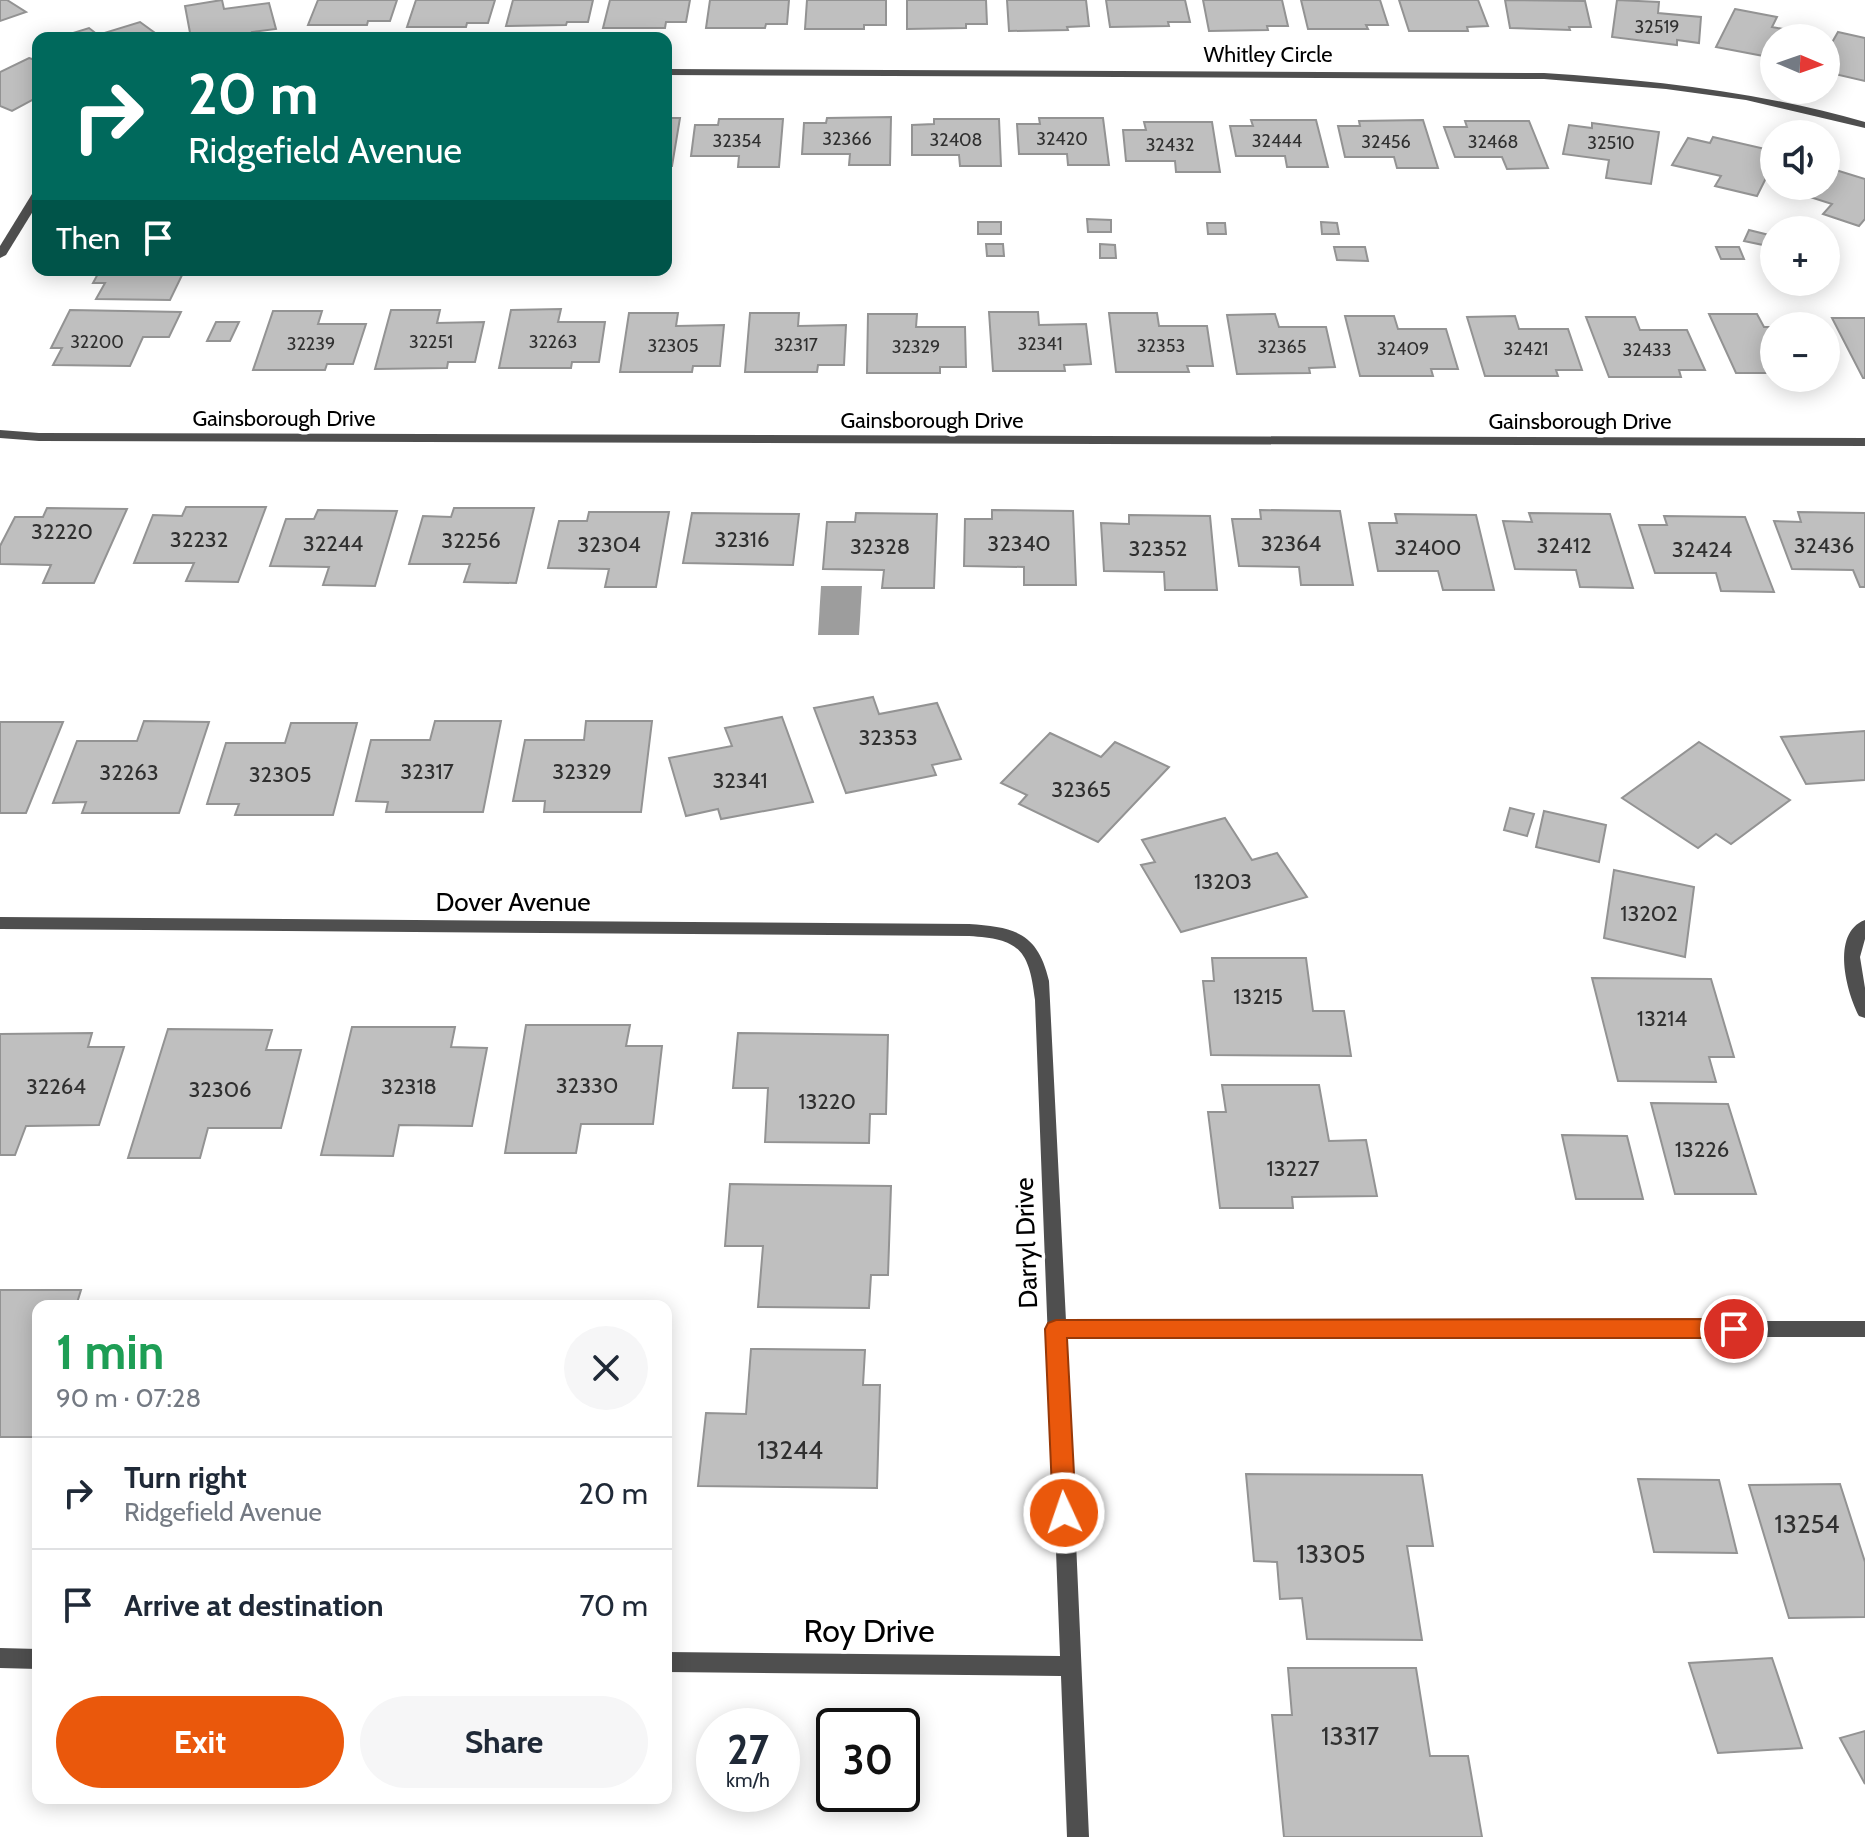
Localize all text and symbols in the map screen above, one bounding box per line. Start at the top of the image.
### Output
house number: 32519 [1634,16,1680,38]
north arrow [1760,24,1840,104]
map controls [1760,24,1840,392]
street label: Whitley Circle [1203,41,1333,68]
text: 20 m [188,60,318,128]
icon: right [56,64,160,168]
button: sound [1760,120,1840,200]
text: Ridgefield Avenue [188,128,462,172]
house number: 32366 [822,128,872,150]
house number: 32420 [1036,128,1088,150]
house number: 32408 [929,129,983,151]
house number: 32354 [712,130,762,152]
house number: 32444 [1252,130,1302,152]
house number: 32456 [1361,131,1411,153]
house number: 32468 [1468,131,1518,153]
house number: 32510 [1587,132,1635,154]
house number: 32432 [1146,134,1194,156]
icon: arrive [136,216,180,260]
button: + [1760,216,1840,296]
text: Then [56,220,120,257]
button: − [1760,312,1840,392]
house number: 32200 [70,331,124,353]
house number: 32251 [409,331,453,353]
house number: 32263 [529,331,577,353]
house number: 32239 [287,333,335,355]
house number: 32341 [1017,333,1063,355]
house number: 32317 [774,334,818,356]
house number: 32305 [647,335,699,357]
house number: 32353 [1137,335,1185,357]
house number: 32329 [892,336,940,358]
house number: 32365 [1258,336,1306,358]
house number: 32409 [1377,338,1429,360]
house number: 32421 [1504,338,1548,360]
house number: 32433 [1622,339,1672,361]
street label: Gainsborough Drive [192,405,376,432]
street label: Gainsborough Drive [840,407,1024,434]
street label: Gainsborough Drive [1488,408,1672,435]
house number: 32220 [31,518,93,545]
house number: 32232 [170,526,228,553]
house number: 32316 [715,526,770,553]
house number: 32256 [441,527,501,554]
house number: 32244 [303,530,363,557]
house number: 32340 [987,530,1051,557]
house number: 32364 [1261,530,1322,557]
house number: 32304 [577,531,641,558]
house number: 32412 [1537,532,1591,559]
house number: 32436 [1794,532,1854,559]
house number: 32328 [850,533,910,560]
house number: 32400 [1395,534,1461,561]
house number: 32352 [1129,535,1187,562]
house number: 32424 [1672,536,1732,563]
house number: 32353 [858,724,918,751]
house number: 32317 [400,758,454,785]
house number: 32329 [552,758,612,785]
house number: 32263 [99,759,159,786]
house number: 32305 [249,761,311,788]
house number: 32341 [712,767,768,794]
house number: 32365 [1051,776,1111,803]
house number: 13203 [1194,868,1252,895]
street label: Dover Avenue [435,886,591,918]
house number: 13202 [1620,900,1678,927]
house number: 13215 [1233,983,1283,1010]
house number: 13214 [1637,1005,1688,1032]
house number: 32330 [556,1072,618,1099]
house number: 32264 [26,1073,86,1100]
house number: 32318 [381,1073,437,1100]
house number: 32306 [188,1076,252,1103]
house number: 13220 [798,1088,856,1115]
house number: 13226 [1675,1136,1729,1163]
house number: 13227 [1266,1155,1320,1182]
street label: Darryl Drive [1008,1177,1044,1309]
pin [1700,1295,1768,1363]
icon: arrive [1712,1307,1756,1351]
text: 1 min [56,1323,164,1381]
button: close [564,1326,648,1410]
text: 90 m · 07:28 [56,1382,201,1414]
house number: 13244 [757,1434,823,1466]
text: Turn right [124,1459,247,1496]
icon: right [56,1471,100,1515]
position arrow [1022,1471,1106,1555]
text: 20 m [578,1475,648,1512]
text: Ridgefield Avenue [124,1496,322,1528]
house number: 13254 [1774,1508,1840,1540]
house number: 13305 [1297,1538,1365,1570]
icon: arrive [56,1583,100,1627]
text: Arrive at destination [124,1587,384,1624]
text: 70 m [579,1587,648,1624]
street label: Roy Drive [803,1611,935,1650]
button: Exit [56,1696,344,1788]
button: Share [360,1696,648,1788]
speed limit sign: 30 [816,1708,920,1812]
house number: 13317 [1321,1720,1379,1752]
text: 27 [727,1725,769,1774]
text: km/h [726,1768,770,1792]

